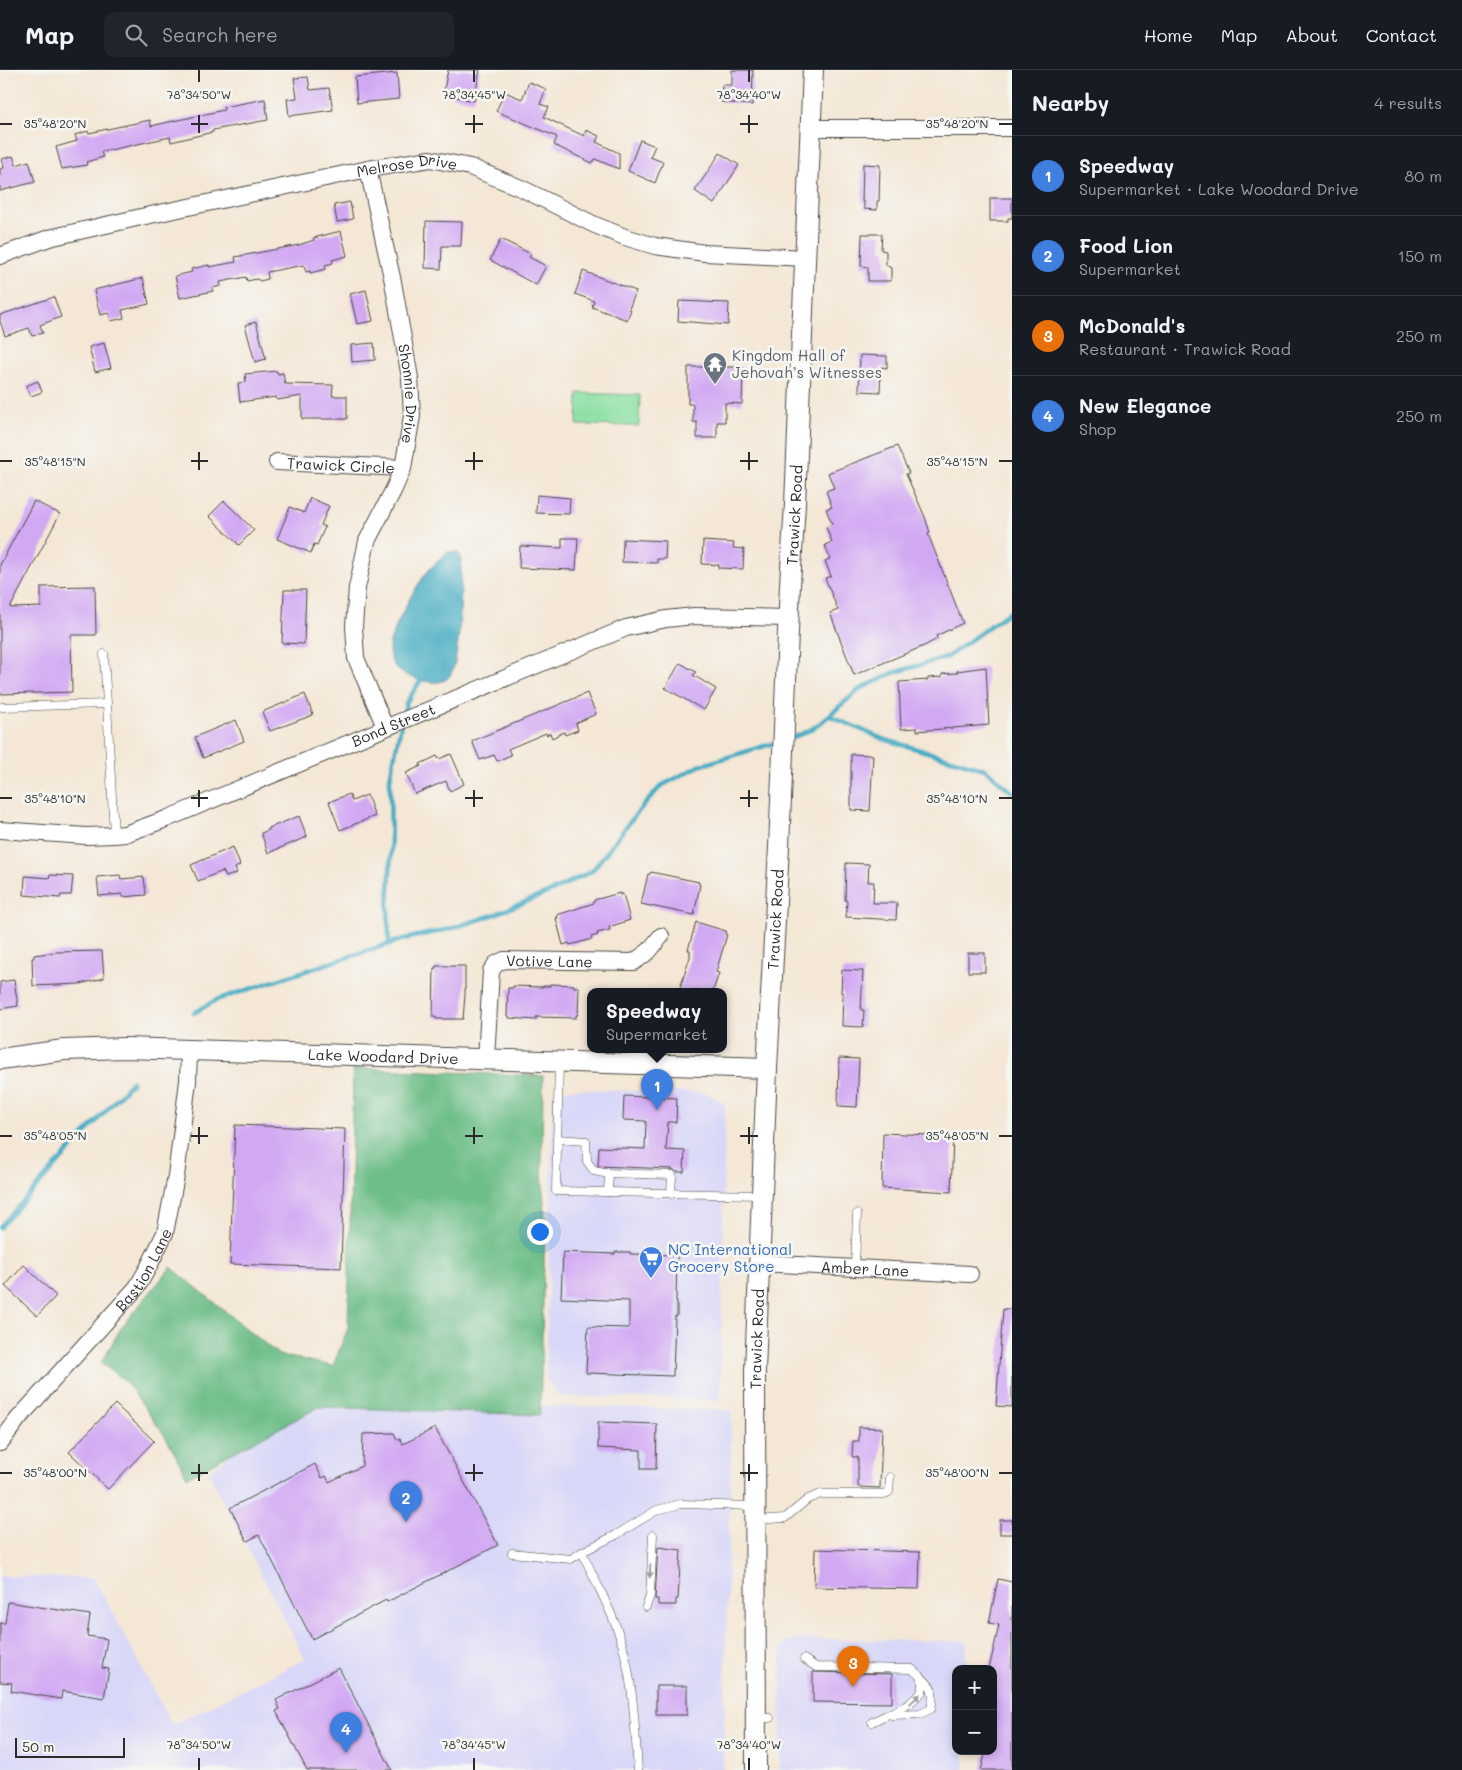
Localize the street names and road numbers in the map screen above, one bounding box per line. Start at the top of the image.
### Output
street label: Melrose Drive [354,149,459,181]
street label: Shonnie Drive [394,342,422,445]
street label: Trawick Circle [287,452,395,478]
street label: Trawick Road [781,464,807,566]
street label: Bond Street [348,698,438,751]
street label: Trawick Road [762,869,788,970]
street label: Votive Lane [506,950,593,971]
street label: Lake Woodard Drive [308,1044,459,1068]
street label: Bastion Lane [110,1225,176,1315]
street label: Amber Lane [820,1256,910,1281]
street label: Trawick Road [745,1288,768,1389]

